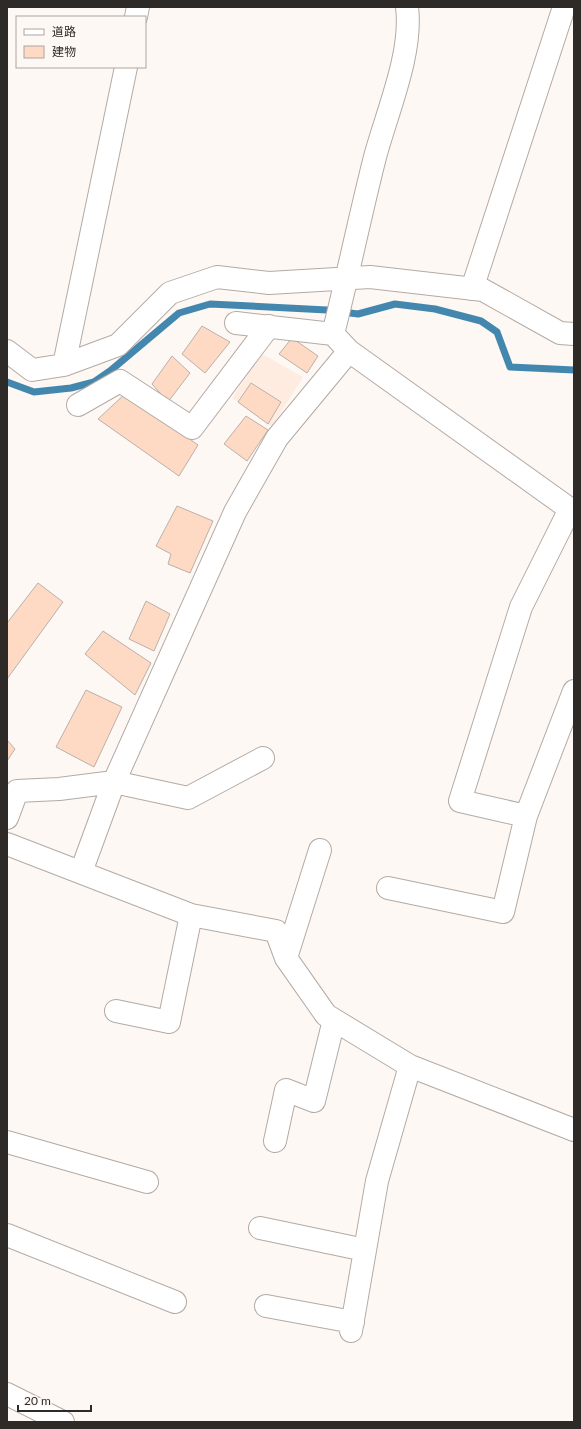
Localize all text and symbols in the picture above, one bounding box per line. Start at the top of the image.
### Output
legend [16,16,146,68]
text: 道路 [52,24,76,39]
text: 建物 [52,44,76,59]
scale bar [18,1387,91,1413]
text: 20 m [24,1393,51,1408]

